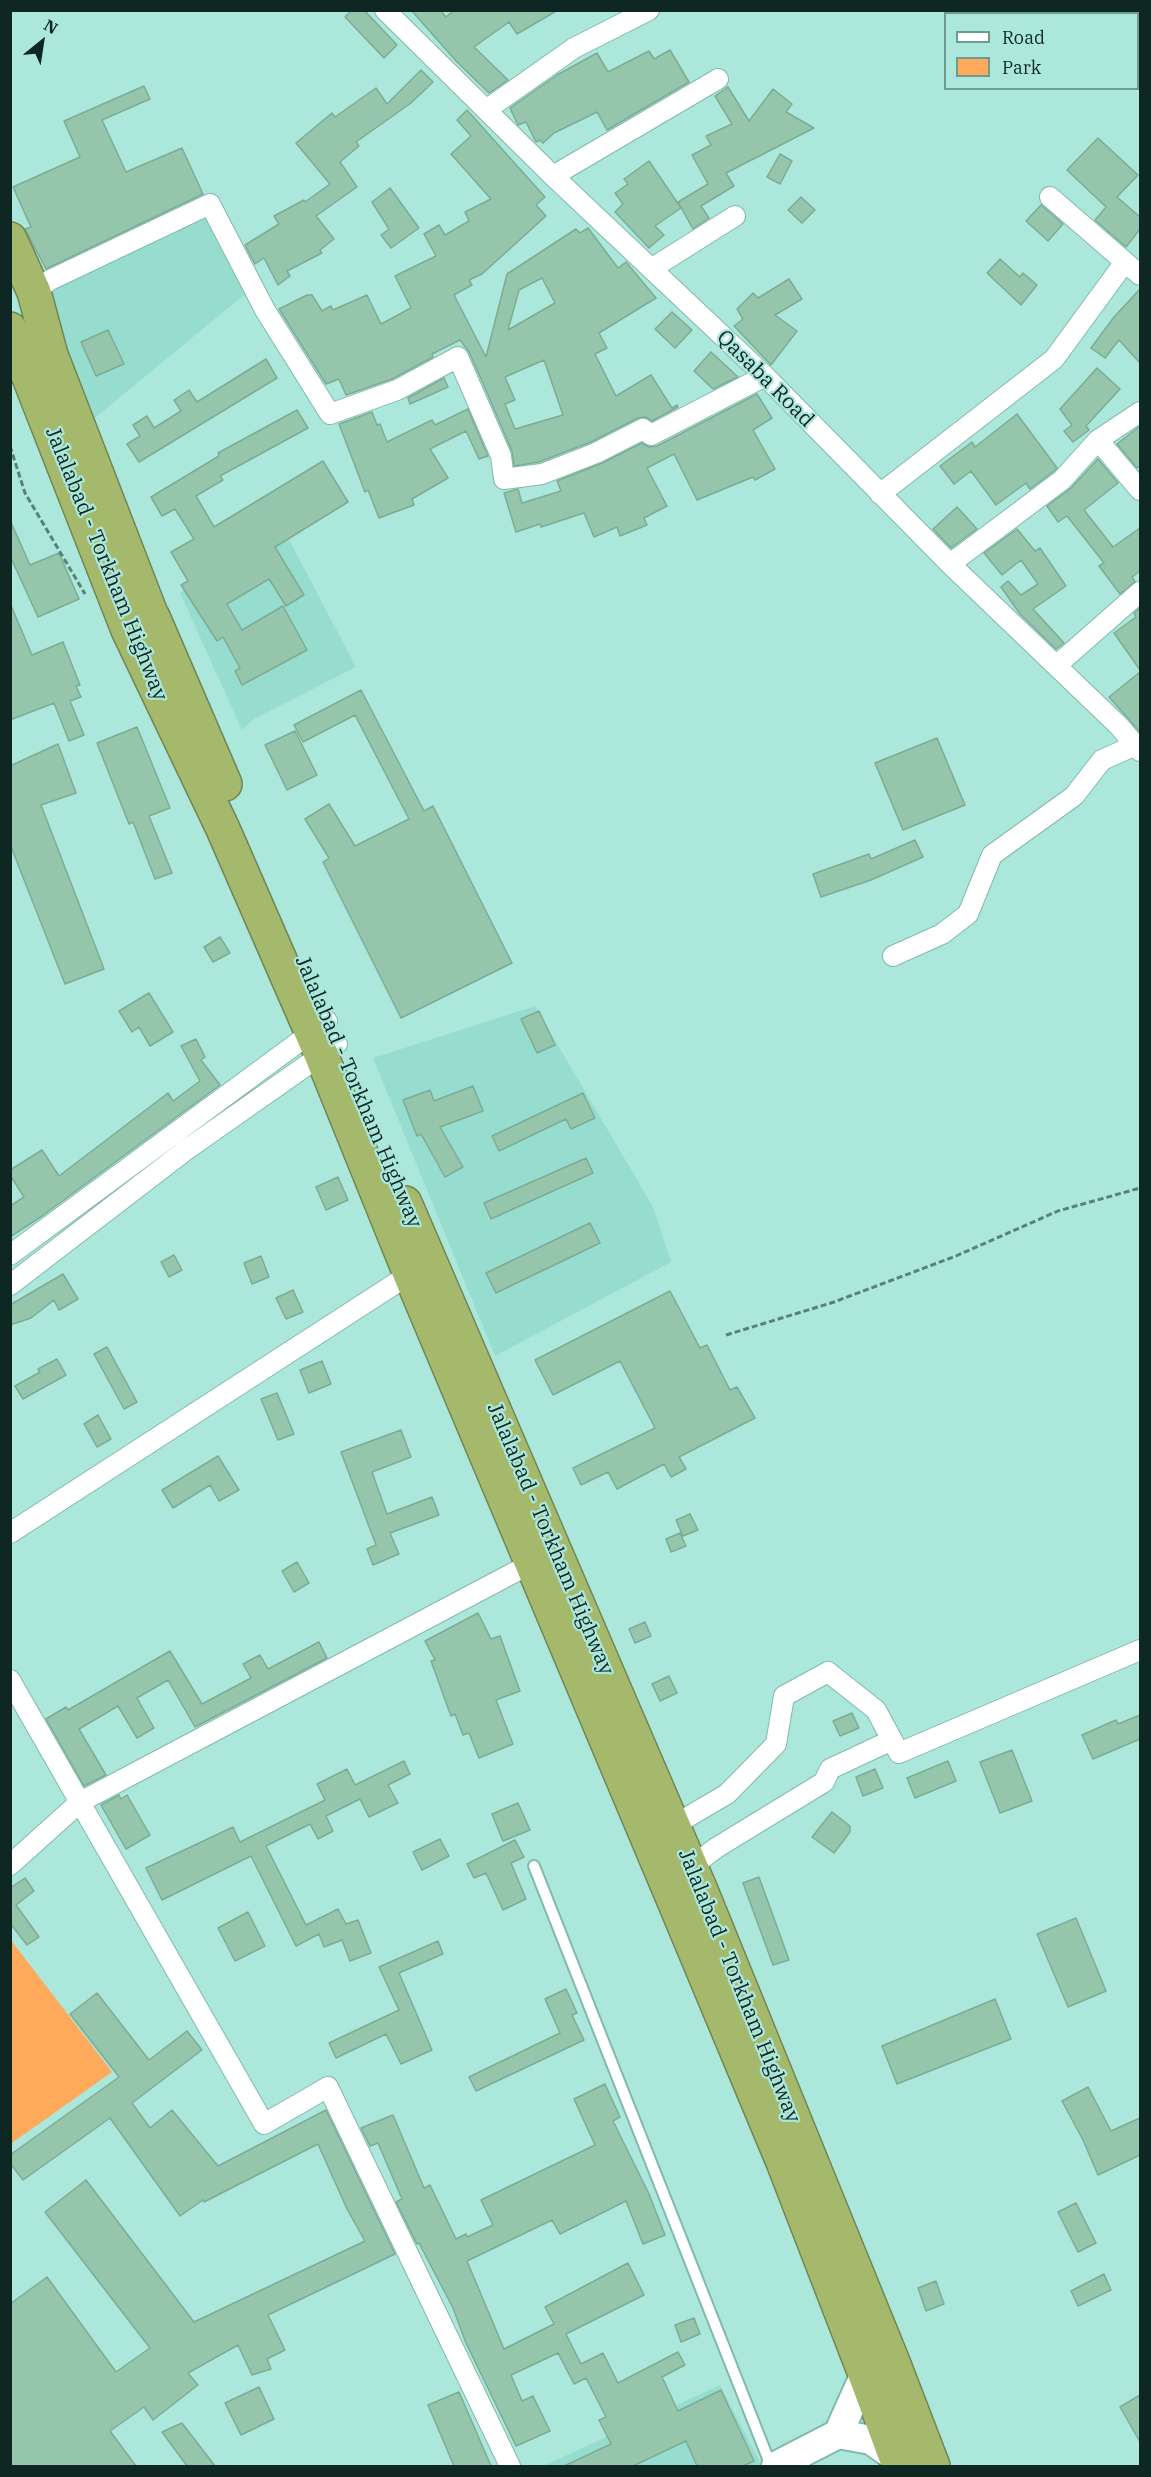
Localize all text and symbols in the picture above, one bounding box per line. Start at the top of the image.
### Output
north arrow [12,12,72,72]
legend [944,12,1139,90]
text: N [41,15,61,38]
text: Road [1002,26,1045,49]
text: Park [1002,56,1041,79]
street label: Qasaba Road [711,325,819,433]
street label: Jalalabad - Torkham Highway [39,423,173,705]
street label: Jalalabad - Torkham Highway [289,952,427,1232]
street label: Jalalabad - Torkham Highway [481,1399,619,1679]
street label: Jalalabad - Torkham Highway [672,1845,806,2127]

